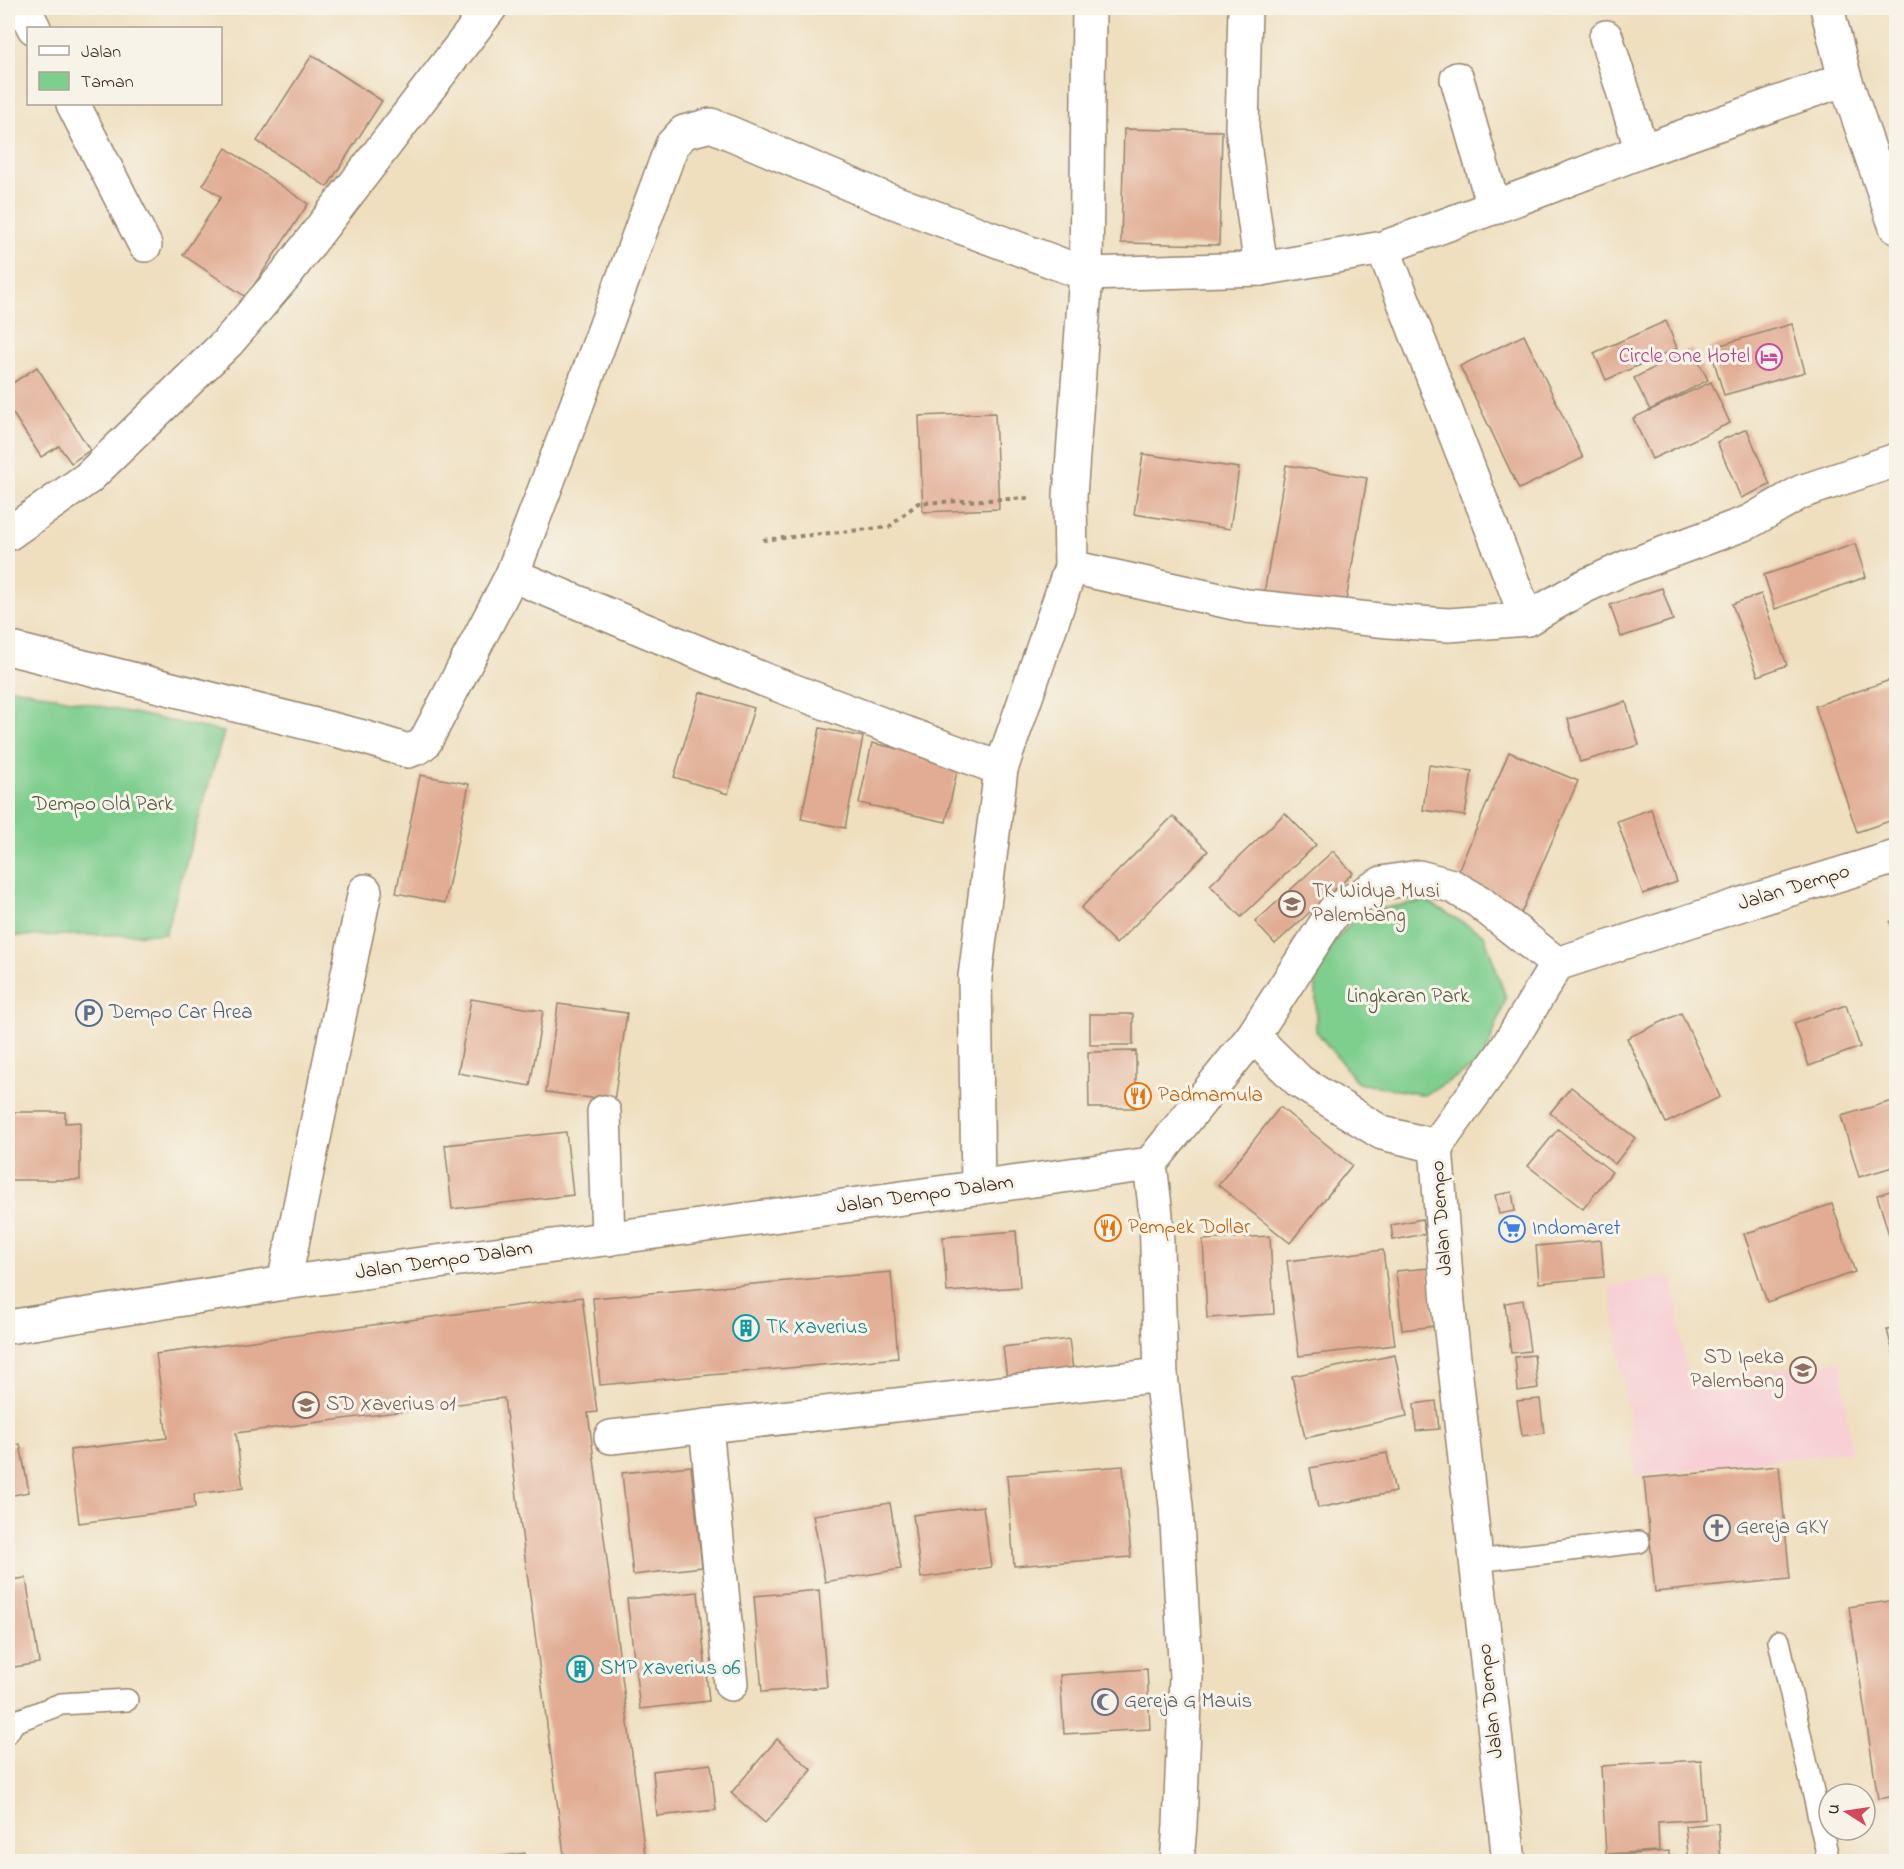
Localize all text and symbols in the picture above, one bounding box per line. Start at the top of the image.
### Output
legend [27,27,222,105]
text: Jalan [81,40,121,66]
text: Taman [81,70,134,96]
place label: Circle One Hotel [1619,342,1750,372]
hotel icon: Circle One Hotel [1754,342,1784,372]
park label: Dempo Old Park [31,790,174,820]
street label: Jalan Dempo [1734,857,1854,919]
place label: TK Widya Musi Palembang [1312,877,1440,933]
school or university icon: TK Widya Musi Palembang [1277,889,1307,919]
park label: Lingkaran Park [1347,982,1470,1014]
parking icon: Dempo Car Area [74,998,104,1028]
place label: Dempo Car Area [108,998,253,1028]
restaurant icon: Padmamula [1123,1081,1153,1111]
place label: Padmamula [1158,1081,1263,1111]
street label: Jalan Dempo [1423,1159,1461,1277]
street label: Jalan Dempo Dalam [834,1168,1016,1222]
restaurant icon: Pempek Dollar [1093,1213,1123,1243]
place label: Pempek Dollar [1128,1213,1251,1243]
supermarket icon: Indomaret [1497,1214,1527,1244]
place label: Indomaret [1532,1214,1621,1244]
street label: Jalan Dempo Dalam [353,1234,535,1288]
building icon: TK Xaverius [731,1313,761,1343]
place label: TK Xaverius [766,1313,868,1343]
place label: SD Ipeka Palembang [1690,1343,1784,1399]
school or university icon: SD Ipeka Palembang [1788,1355,1818,1385]
school or university icon: SD Xaverius 01 [291,1390,321,1420]
place label: SD Xaverius 01 [326,1390,456,1420]
church icon: Gereja GKY [1702,1513,1732,1543]
place label: Gereja GKY [1736,1513,1829,1543]
street label: Jalan Dempo [1470,1642,1512,1760]
building icon: SMP Xaverius 06 [565,1654,595,1684]
place label: SMP Xaverius 06 [600,1654,740,1684]
mosque icon: Gereja G Mauis [1090,1687,1120,1717]
place label: Gereja G Mauis [1124,1687,1252,1717]
north arrow [1817,1782,1877,1842]
text: U [1821,1802,1847,1817]

